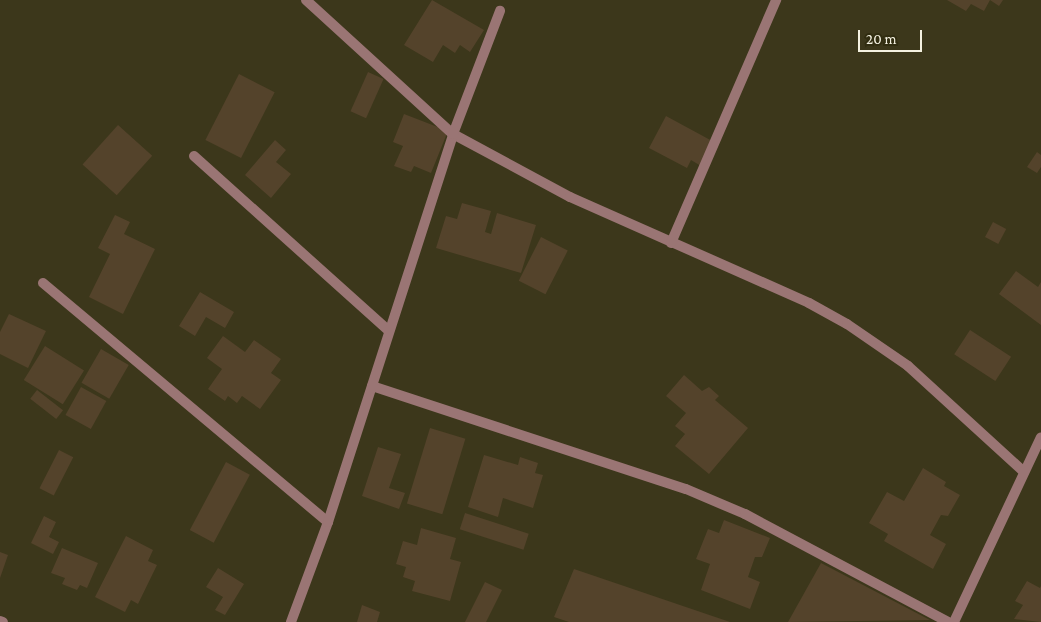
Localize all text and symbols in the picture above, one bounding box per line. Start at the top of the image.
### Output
scale bar [861,20,925,52]
text: 20 m [866,31,897,47]

